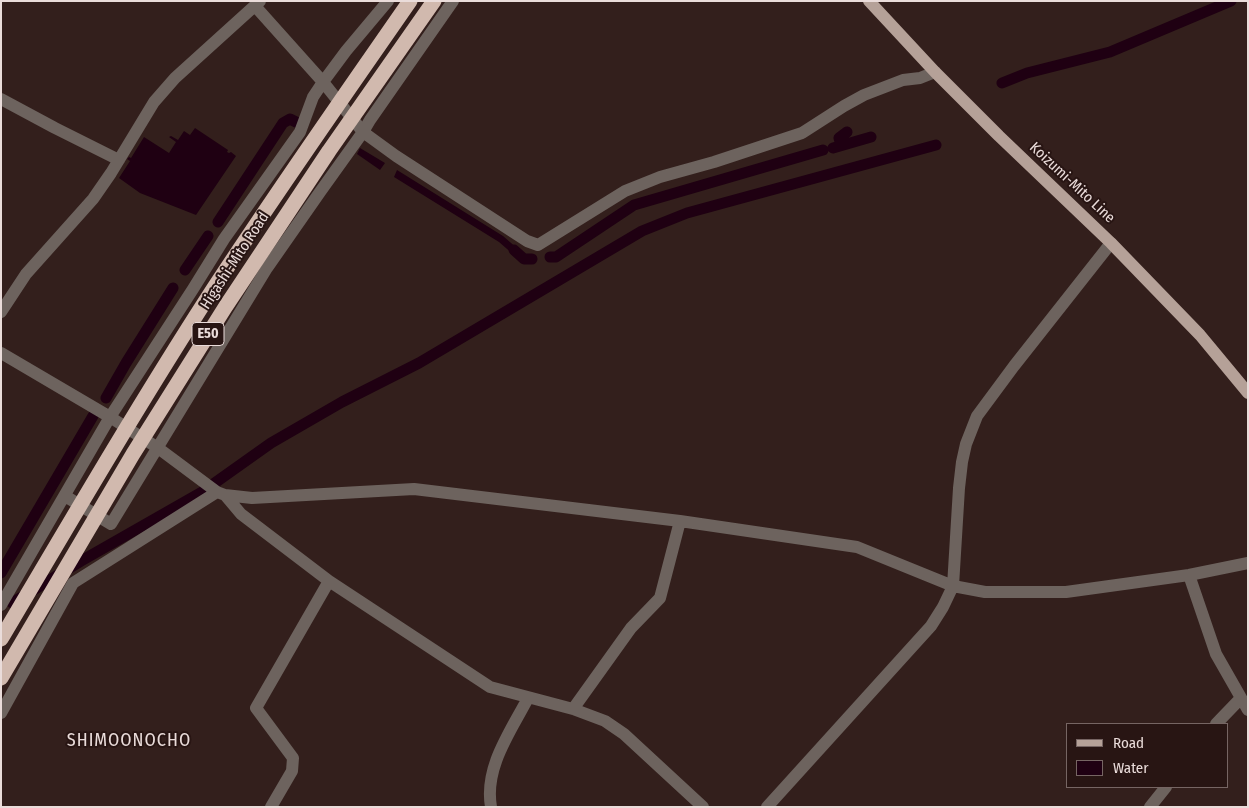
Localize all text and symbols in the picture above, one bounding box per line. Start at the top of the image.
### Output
street label: Koizumi-Mito Line [1026,139,1118,227]
street label: Higashi-Mito Road [197,209,273,313]
road number: E50 [192,322,224,346]
legend [1066,723,1229,788]
district label: SHIMOONOCHO [65,730,193,752]
text: Road [1113,734,1144,752]
text: Water [1113,759,1148,777]

